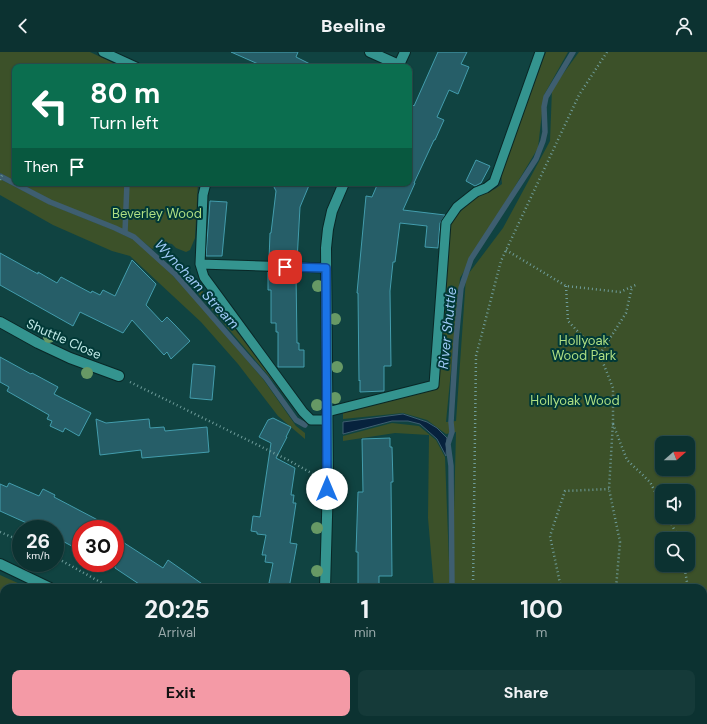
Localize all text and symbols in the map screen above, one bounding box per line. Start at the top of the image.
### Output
text: Beeline [321,14,386,38]
icon: back [12,15,34,37]
icon: person [673,15,695,37]
text: 80 m [90,75,160,112]
icon: left [24,80,76,132]
text: Turn left [90,111,159,135]
icon: arrive [66,156,88,178]
text: Then [24,157,58,177]
park label: Beverley Wood [112,205,202,222]
water label: Wyncham Stream [151,235,243,333]
pin [268,250,302,284]
icon: arrive [274,256,296,278]
water label: River Shuttle [434,286,460,370]
street label: Shuttle Close [24,315,104,363]
park label: Hollyoak Wood Park [552,332,617,364]
park label: Hollyoak Wood [530,392,620,409]
north arrow [655,436,695,476]
map controls [655,436,695,572]
position arrow [306,468,348,510]
button: sound [655,484,695,524]
speed limit sign: 30 [72,520,124,572]
text: 26 [26,528,50,554]
button: search [655,532,695,572]
text: km/h [26,549,50,562]
text: 20:25 [144,594,210,625]
text: 1 [361,594,369,625]
text: 100 [520,594,563,625]
text: Arrival [158,624,196,641]
text: min [354,624,376,641]
text: m [536,624,547,641]
button: Exit [12,670,350,716]
button: Share [358,670,695,716]

